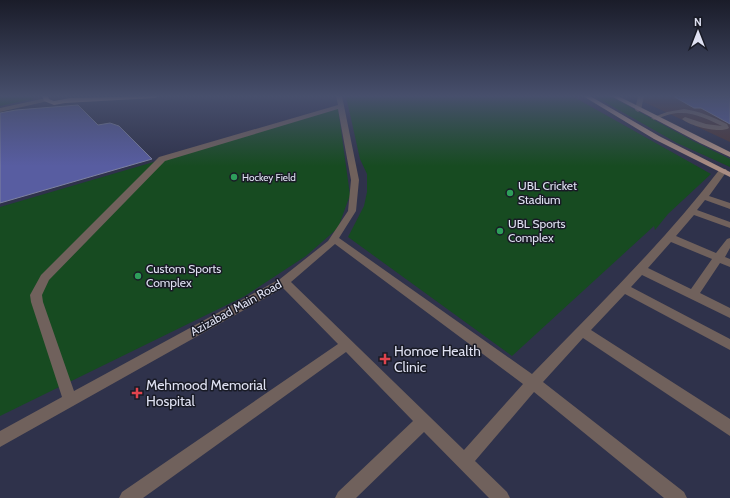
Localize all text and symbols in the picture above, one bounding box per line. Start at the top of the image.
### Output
north arrow [678,12,718,52]
text: N [694,15,702,29]
place label: Hockey Field [242,171,296,184]
marker: Hockey Field [229,172,239,182]
place label: UBL Cricket Stadium [518,178,577,207]
marker: UBL Cricket Stadium [505,188,515,198]
place label: UBL Sports Complex [508,216,566,245]
marker: UBL Sports Complex [495,226,505,236]
place label: Custom Sports Complex [146,261,221,290]
marker: Custom Sports Complex [133,271,143,281]
street label: Azizabad Main Road [187,276,284,339]
place label: Homoe Health Clinic [394,342,481,376]
marker: Homoe Health Clinic [379,353,391,365]
place label: Mehmood Memorial Hospital [146,376,267,410]
marker: Mehmood Memorial Hospital [131,387,143,399]

